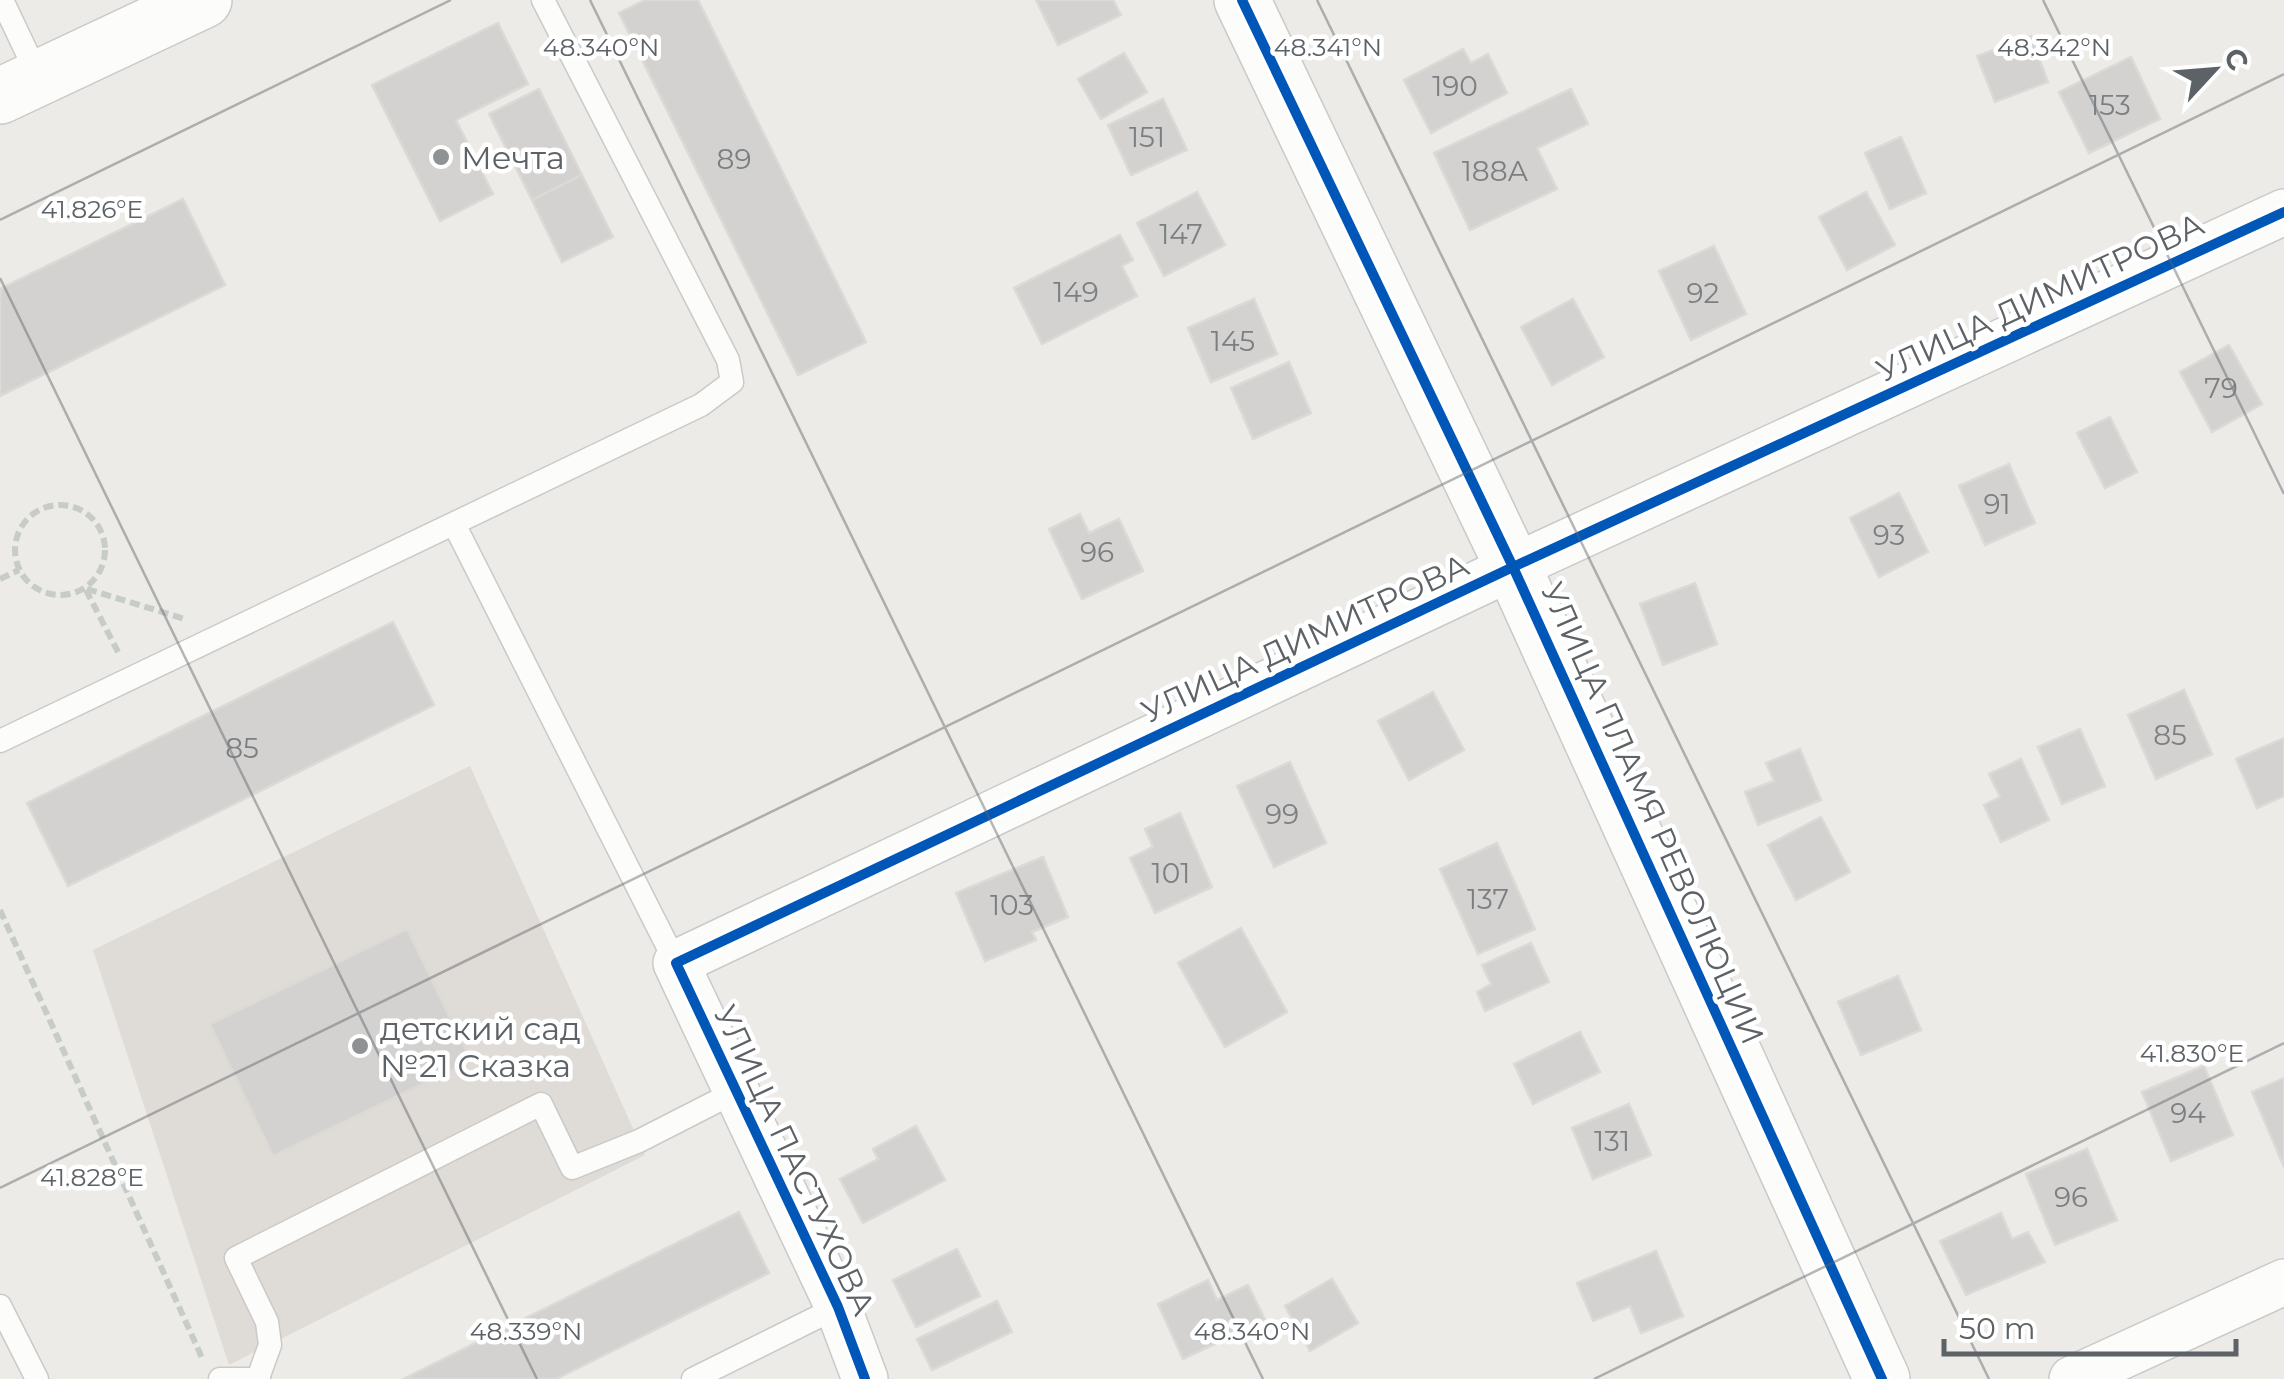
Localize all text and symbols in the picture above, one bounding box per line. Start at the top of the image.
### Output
north arrow [2164,20,2264,120]
text: 48.340°N [543,32,659,62]
text: 48.341°N [1274,32,1382,62]
text: 48.342°N [1997,32,2111,62]
text: С [2217,42,2256,76]
house number: 190 [1432,69,1478,103]
house number: 153 [2089,88,2131,122]
house number: 151 [1129,120,1165,154]
place label: Мечта [461,138,565,177]
house number: 89 [717,142,751,176]
marker: Мечта [430,146,452,168]
house number: 188А [1462,154,1528,188]
text: 41.826°E [41,194,143,224]
street label: УЛИЦА ДИМИТРОВА [1870,204,2210,390]
house number: 147 [1159,217,1203,251]
house number: 149 [1053,275,1099,309]
house number: 92 [1687,276,1719,310]
house number: 145 [1211,324,1255,358]
house number: 79 [2204,371,2238,405]
house number: 91 [1983,487,2011,521]
house number: 93 [1873,518,1905,552]
house number: 96 [1080,535,1114,569]
street label: УЛИЦА ДИМИТРОВА [1135,545,1475,731]
street label: УЛИЦА ПЛАМЯ РЕВОЛЮЦИИ [1533,576,1773,1050]
house number: 85 [2153,718,2187,752]
house number: 85 [225,731,259,765]
house number: 99 [1265,797,1299,831]
house number: 101 [1152,856,1190,890]
house number: 137 [1467,882,1509,916]
house number: 103 [990,888,1034,922]
street label: УЛИЦА ПАСТУХОВА [706,999,884,1321]
place label: детский сад №21 Сказка [380,1009,581,1085]
marker: детский сад №21 Сказка [349,1035,371,1057]
text: 41.830°E [2140,1038,2244,1068]
house number: 94 [2170,1096,2206,1130]
house number: 131 [1594,1124,1630,1158]
text: 41.828°E [40,1162,144,1192]
house number: 96 [2054,1180,2088,1214]
scale bar [1944,1294,2236,1356]
text: 50 m [1959,1310,2036,1347]
text: 48.339°N [470,1316,582,1346]
text: 48.340°N [1194,1316,1310,1346]

